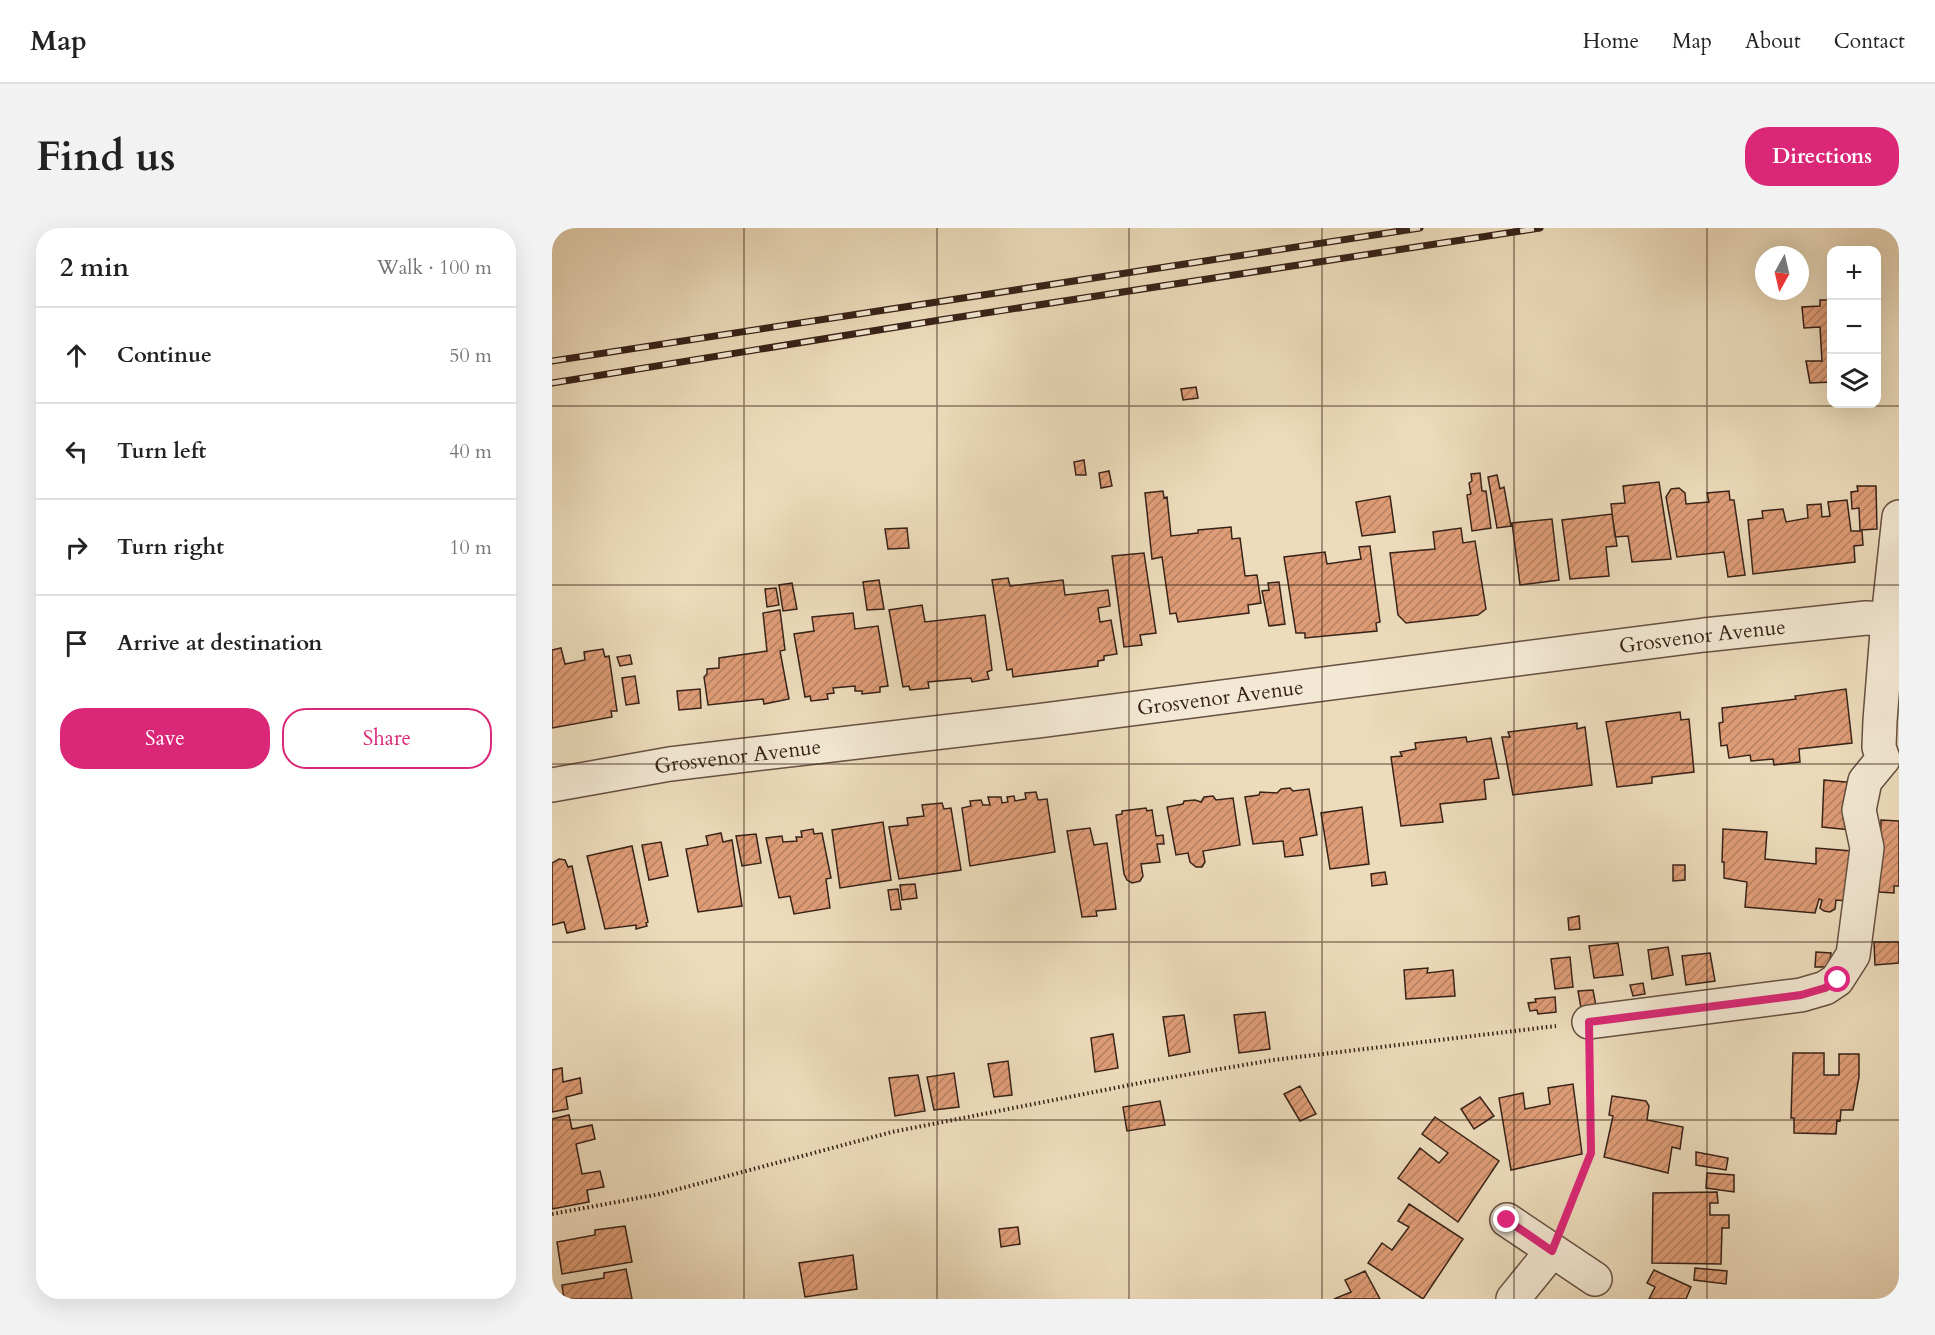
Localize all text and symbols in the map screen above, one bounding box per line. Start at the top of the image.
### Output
text: Map [30,22,87,60]
text: Home [1583,27,1639,56]
text: Map [1672,27,1712,56]
text: About [1745,27,1801,56]
text: Contact [1834,27,1905,56]
button: Directions [1745,127,1899,186]
text: Find us [36,128,176,185]
north arrow [1755,246,1809,300]
map controls [1827,246,1881,408]
button: + [1827,246,1881,300]
text: 2 min [60,250,129,285]
text: Walk · 100 m [377,254,492,281]
button: − [1827,300,1881,354]
icon: ahead [60,339,93,372]
text: Continue [117,340,212,370]
text: 50 m [449,342,492,369]
button: layers [1827,354,1881,408]
icon: left [60,435,93,468]
text: Turn left [117,436,206,466]
text: 40 m [449,438,492,465]
icon: right [60,531,93,564]
text: Turn right [117,532,224,562]
text: 10 m [449,534,492,561]
street label: Grosvenor Avenue [1617,613,1787,661]
icon: arrive [60,627,93,660]
text: Arrive at destination [117,628,322,658]
street label: Grosvenor Avenue [1135,673,1305,723]
button: Save [60,708,270,769]
button: Share [282,708,492,769]
street label: Grosvenor Avenue [652,732,823,782]
route start [1824,966,1850,992]
route end [1493,1206,1519,1232]

